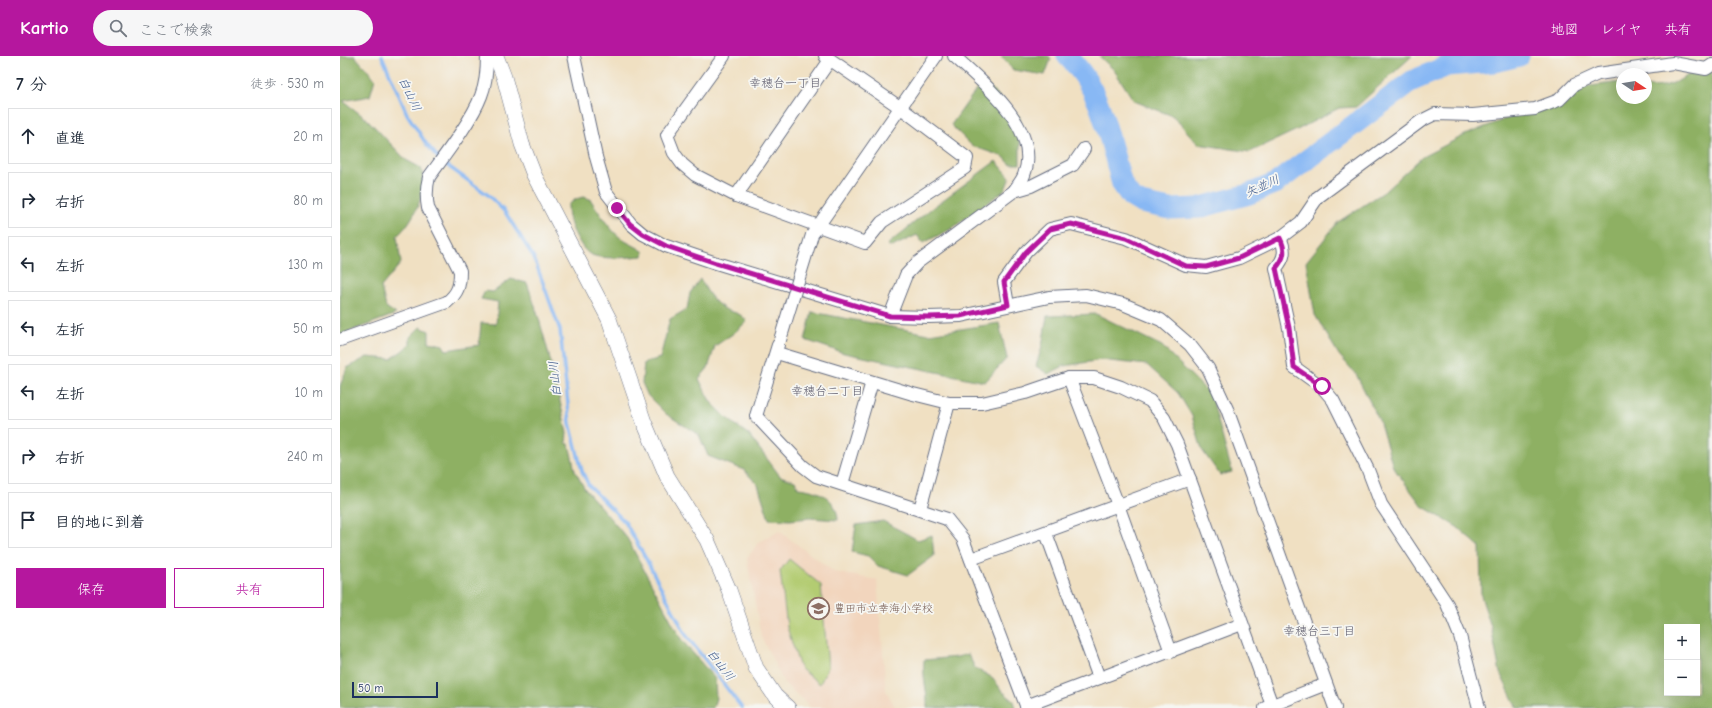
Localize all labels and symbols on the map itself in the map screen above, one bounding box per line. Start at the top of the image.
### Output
north arrow [1616,68,1652,104]
water label: 白山川 [396,75,424,113]
district label: 幸穂台一丁目 [749,76,821,90]
water label: 矢並川 [1243,172,1281,200]
route end [608,199,626,217]
water label: 白山川 [546,360,564,398]
route start [1313,377,1331,395]
district label: 幸穂台二丁目 [791,384,863,398]
school or university icon: 豊田市立幸海小学校 [805,595,831,621]
place label: 豊田市立幸海小学校 [834,602,933,615]
district label: 幸穂台三丁目 [1283,624,1355,638]
water label: 白山川 [704,647,738,683]
scale bar [352,680,438,699]

